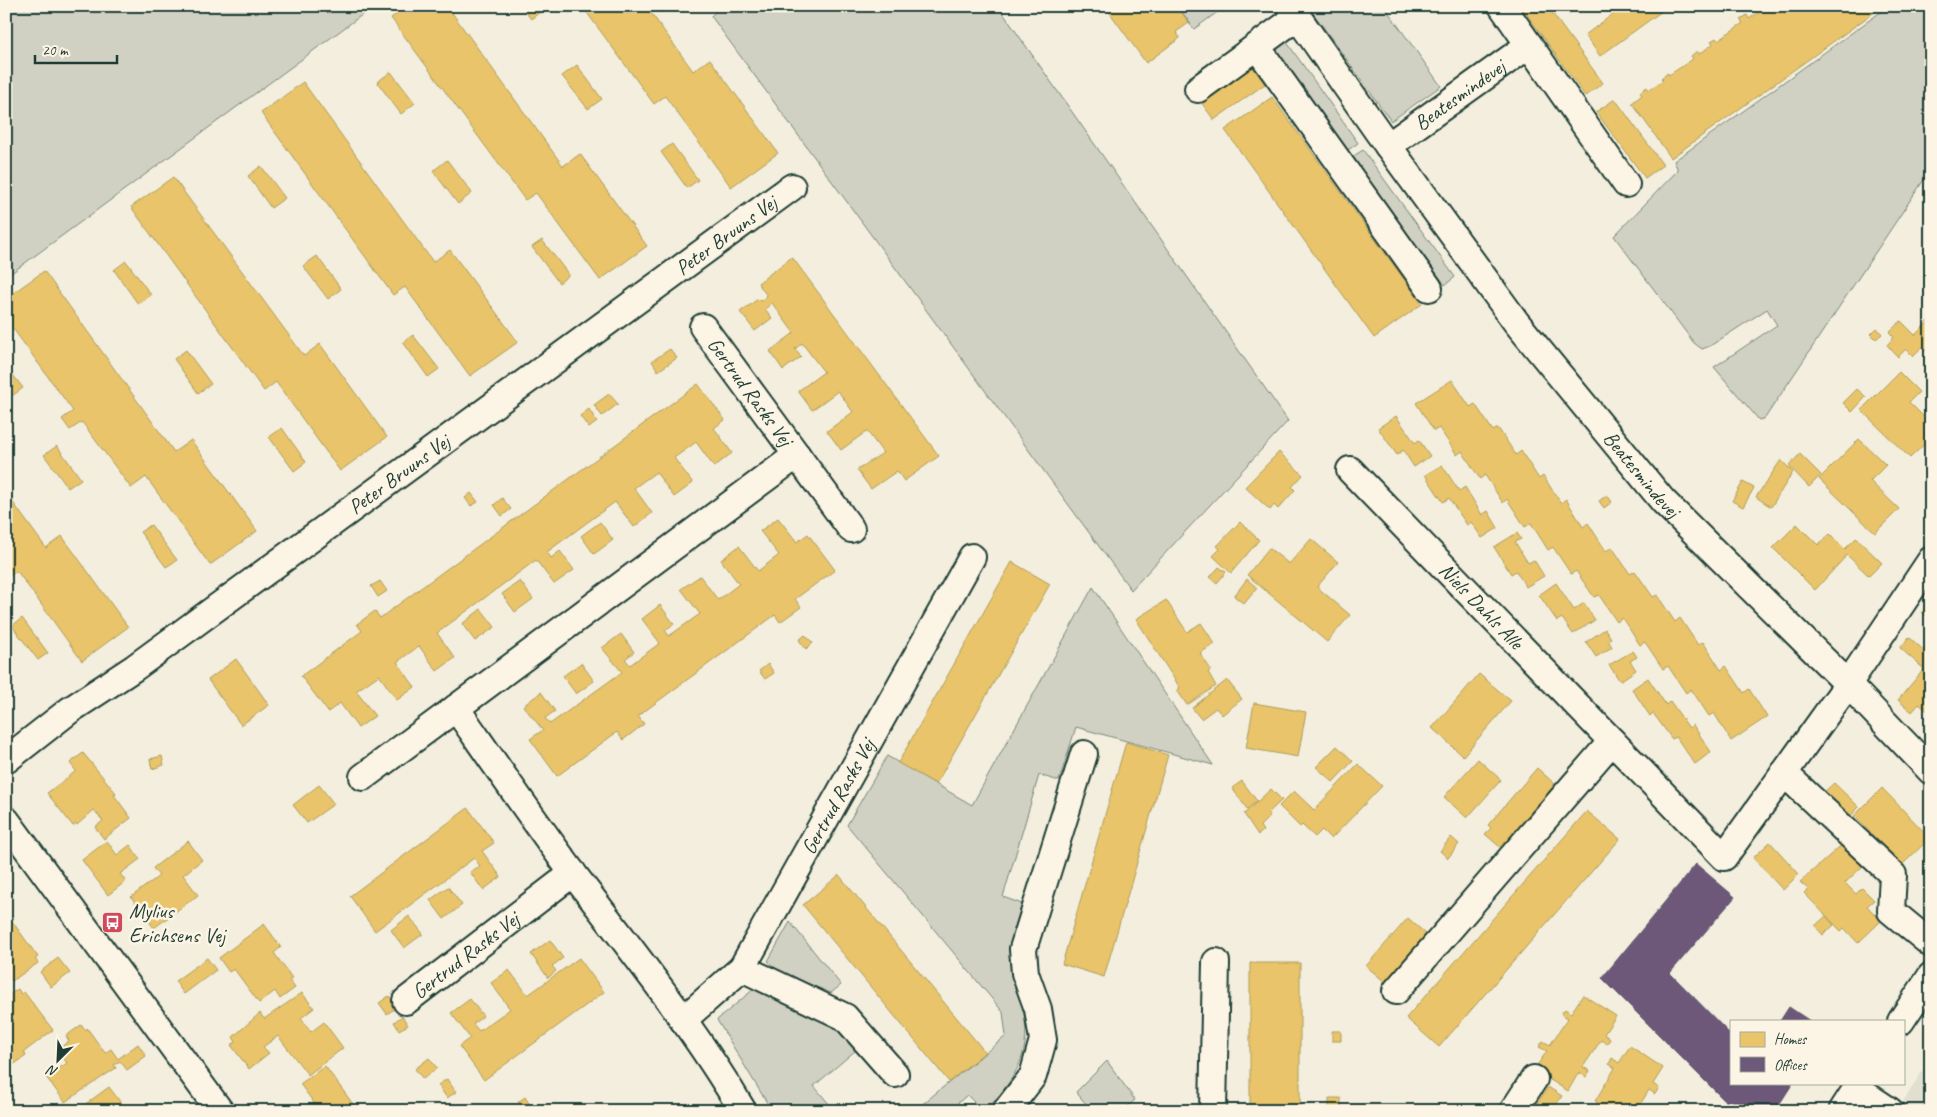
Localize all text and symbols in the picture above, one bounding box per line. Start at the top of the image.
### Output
scale bar [35,32,118,64]
text: 20 m [42,41,69,60]
street label: Beatesmindevej [1409,52,1512,136]
street label: Peter Bruuns Vej [670,188,784,281]
street label: Gertrud Rasks Vej [702,332,800,453]
street label: Beatesmindevej [1598,426,1687,525]
street label: Peter Bruuns Vej [343,427,457,520]
street label: Niels Dahls Alle [1434,557,1531,656]
street label: Gertrud Rasks Vej [795,732,882,859]
place label: Mylius Erichsens Vej [129,898,228,948]
street label: Gertrud Rasks Vej [407,905,526,1005]
bus stop icon: Mylius Erichsens Vej [101,911,125,935]
legend [1730,1020,1904,1084]
text: Homes [1774,1030,1808,1049]
north arrow [32,1034,82,1084]
text: Offices [1774,1056,1808,1075]
text: N [43,1061,60,1081]

